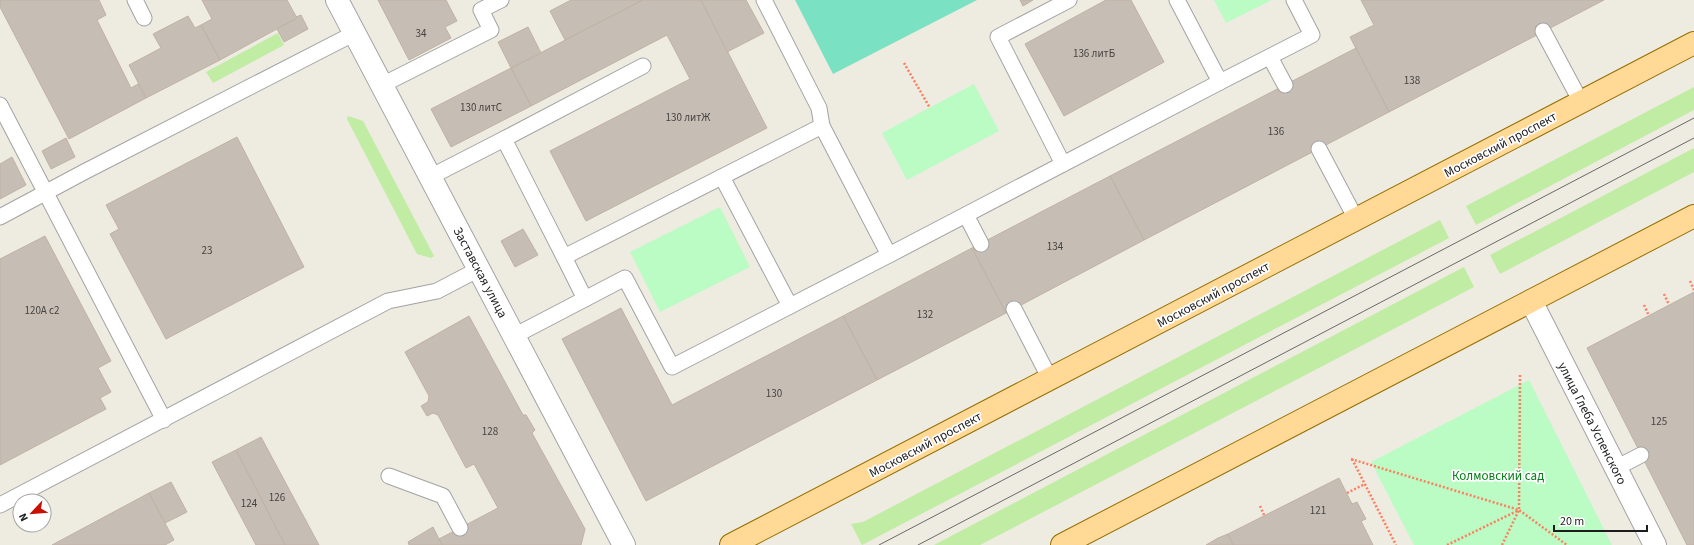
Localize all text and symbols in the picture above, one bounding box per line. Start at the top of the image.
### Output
house number: 34 [416,26,427,41]
house number: 136 литБ [1073,46,1115,61]
house number: 138 [1404,73,1421,88]
house number: 130 литС [460,100,502,115]
street label: Московский проспект [1441,108,1560,182]
house number: 130 литЖ [666,110,711,125]
house number: 136 [1268,124,1285,139]
street label: Заставская улица [449,224,512,321]
house number: 134 [1047,239,1064,254]
house number: 23 [202,243,212,258]
street label: Московский проспект [1154,258,1273,332]
house number: 120А с2 [24,303,60,318]
house number: 132 [917,307,933,322]
street label: улица Глеба Успенского [1553,359,1631,488]
house number: 130 [766,386,782,401]
street label: Московский проспект [866,408,985,482]
house number: 125 [1651,414,1667,429]
house number: 128 [482,424,499,439]
park label: Колмовский сад [1452,467,1544,485]
house number: 126 [269,490,286,505]
north arrow [12,493,52,533]
house number: 124 [241,496,258,511]
house number: 121 [1310,503,1326,518]
scale bar [1554,507,1647,533]
text: N [15,511,32,524]
text: 20 m [1560,513,1584,530]

